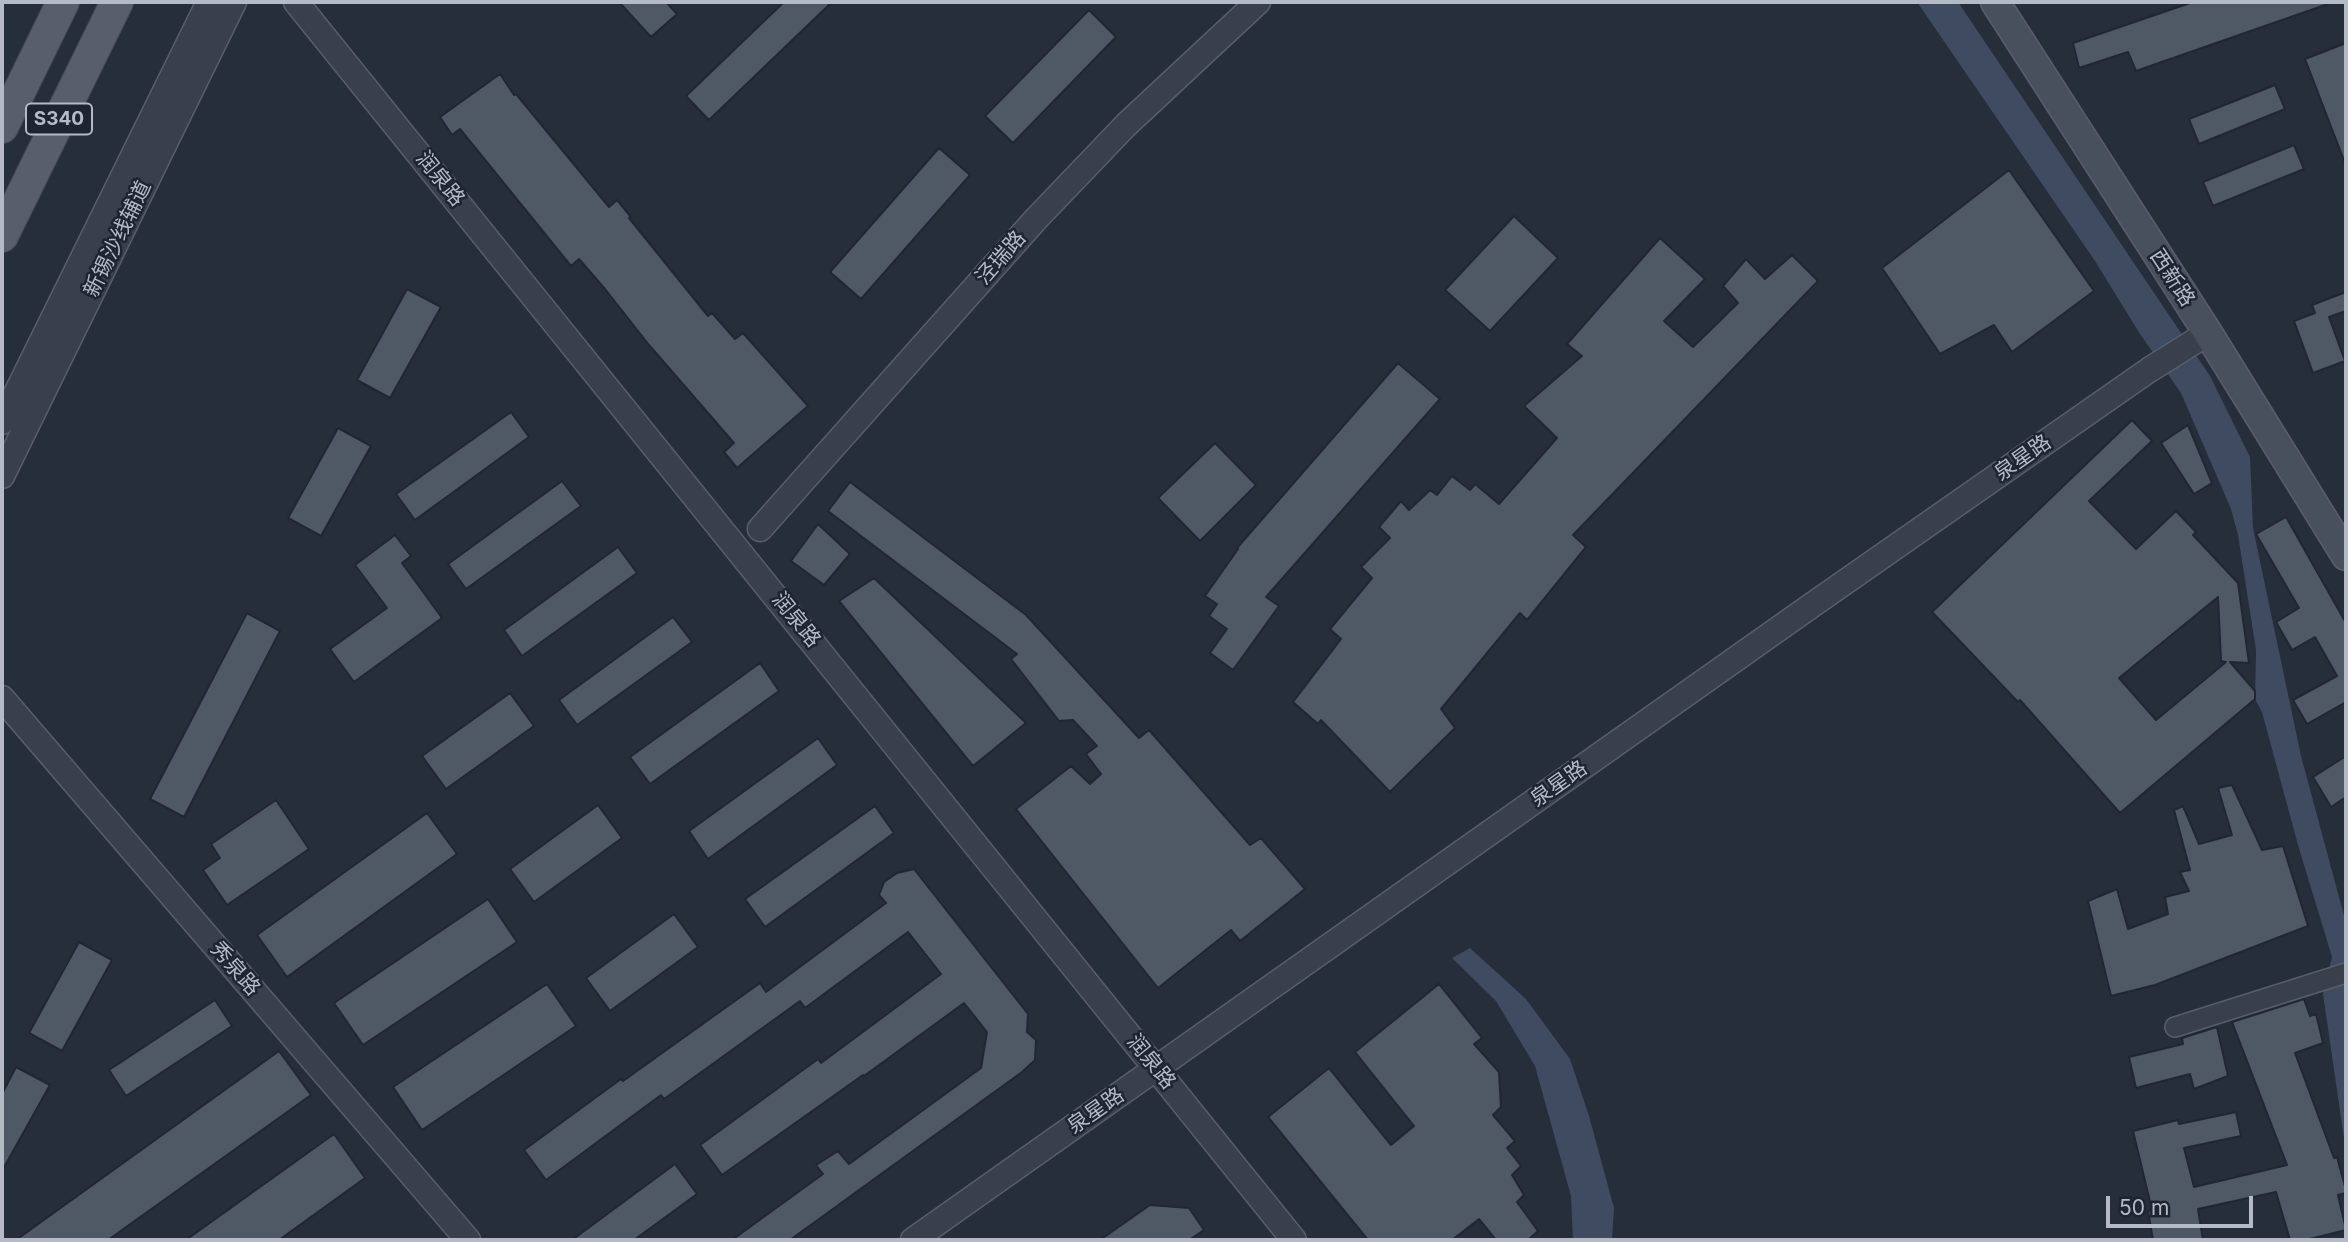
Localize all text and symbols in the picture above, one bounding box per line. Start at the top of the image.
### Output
road number: S340 [26,104,92,134]
street label: 润泉路 [410,147,470,211]
street label: 新锡沙线辅道 [79,177,157,301]
street label: 泾瑞路 [971,226,1031,290]
street label: 西新路 [2144,245,2200,311]
street label: 泉星路 [1990,430,2056,486]
street label: 润泉路 [766,588,826,652]
street label: 泉星路 [1526,756,1592,812]
street label: 秀泉路 [205,937,265,1001]
street label: 润泉路 [1121,1030,1181,1094]
street label: 泉星路 [1063,1083,1129,1139]
scale bar [2110,1182,2257,1226]
text: 50 m [2119,1195,2169,1220]

